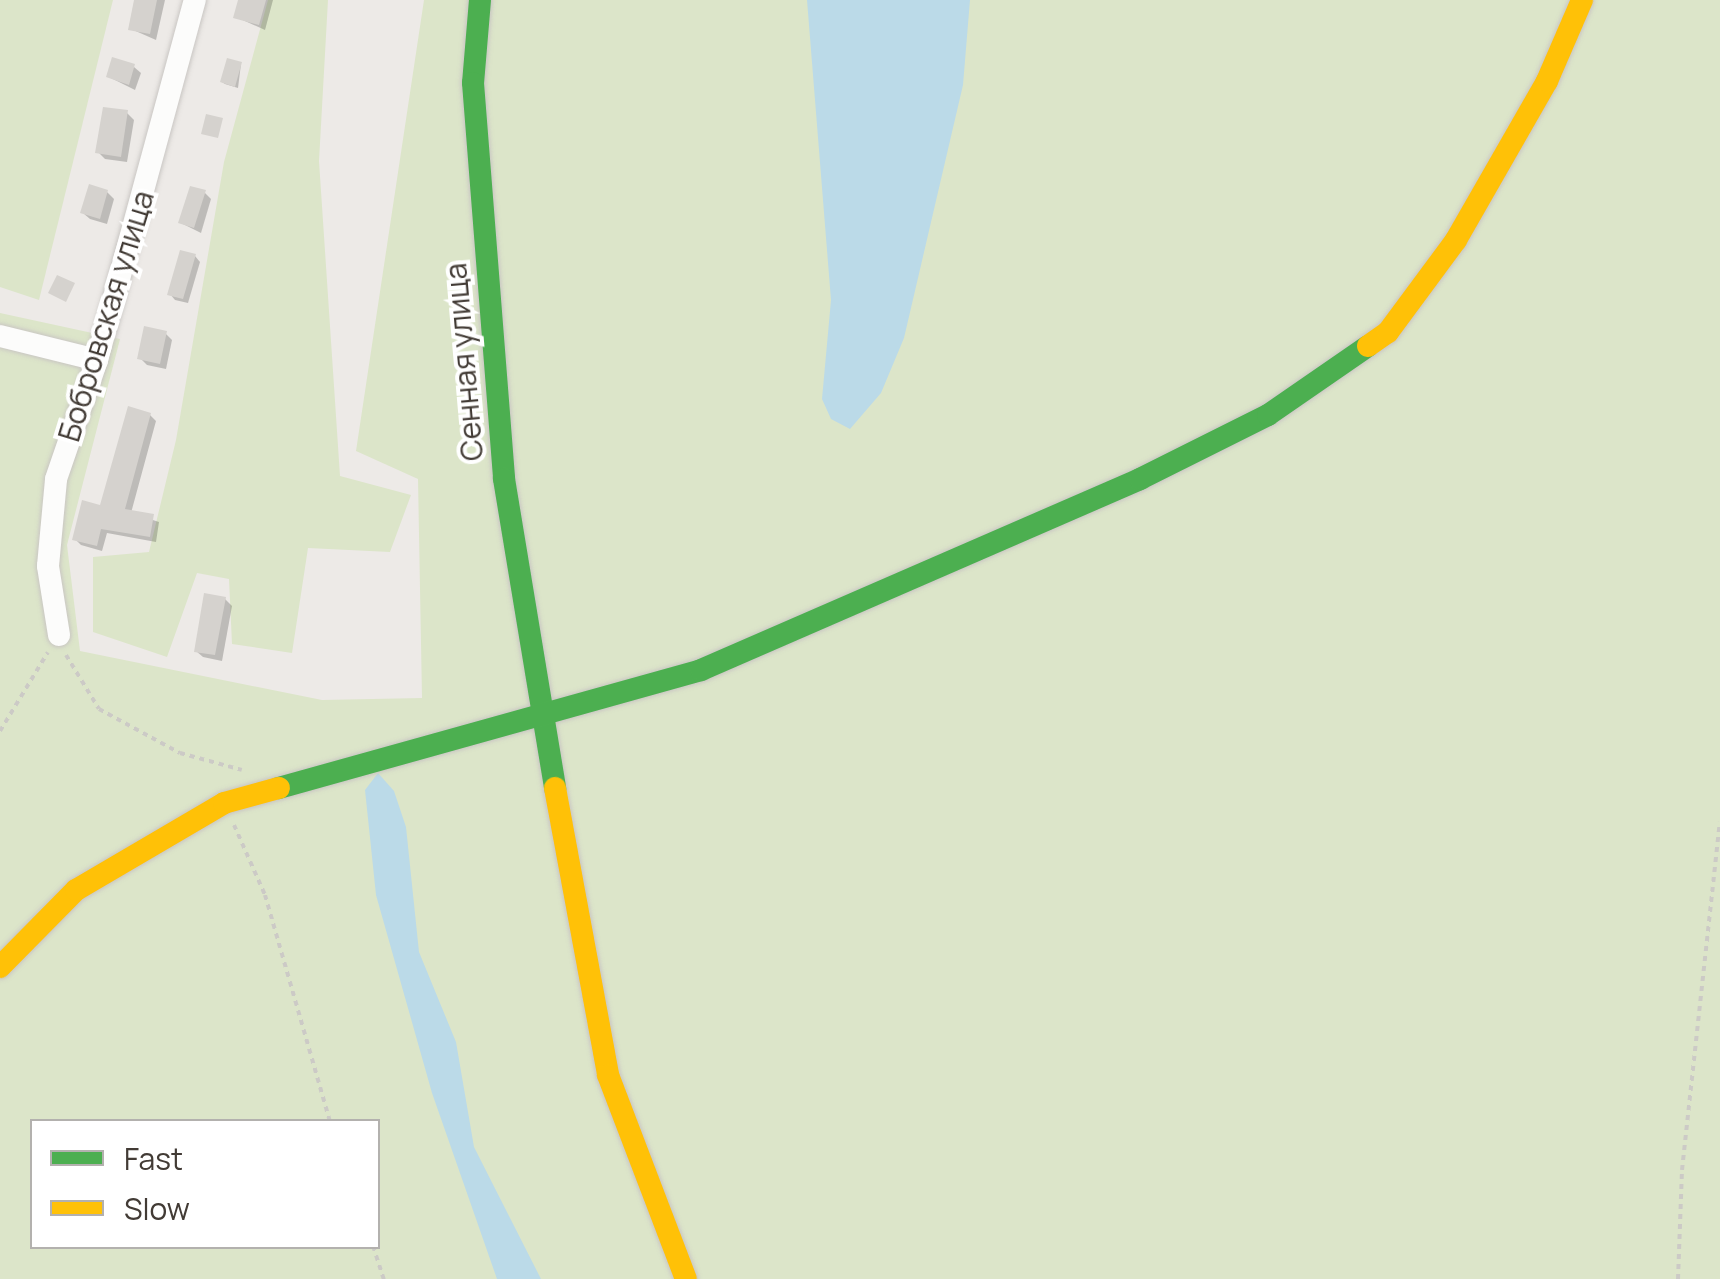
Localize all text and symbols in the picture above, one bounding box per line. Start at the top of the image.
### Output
street label: Бобровская улица [51,186,161,446]
street label: Сенная улица [437,262,491,462]
legend [30,1119,380,1249]
text: Fast [124,1138,183,1179]
text: Slow [124,1188,190,1229]

